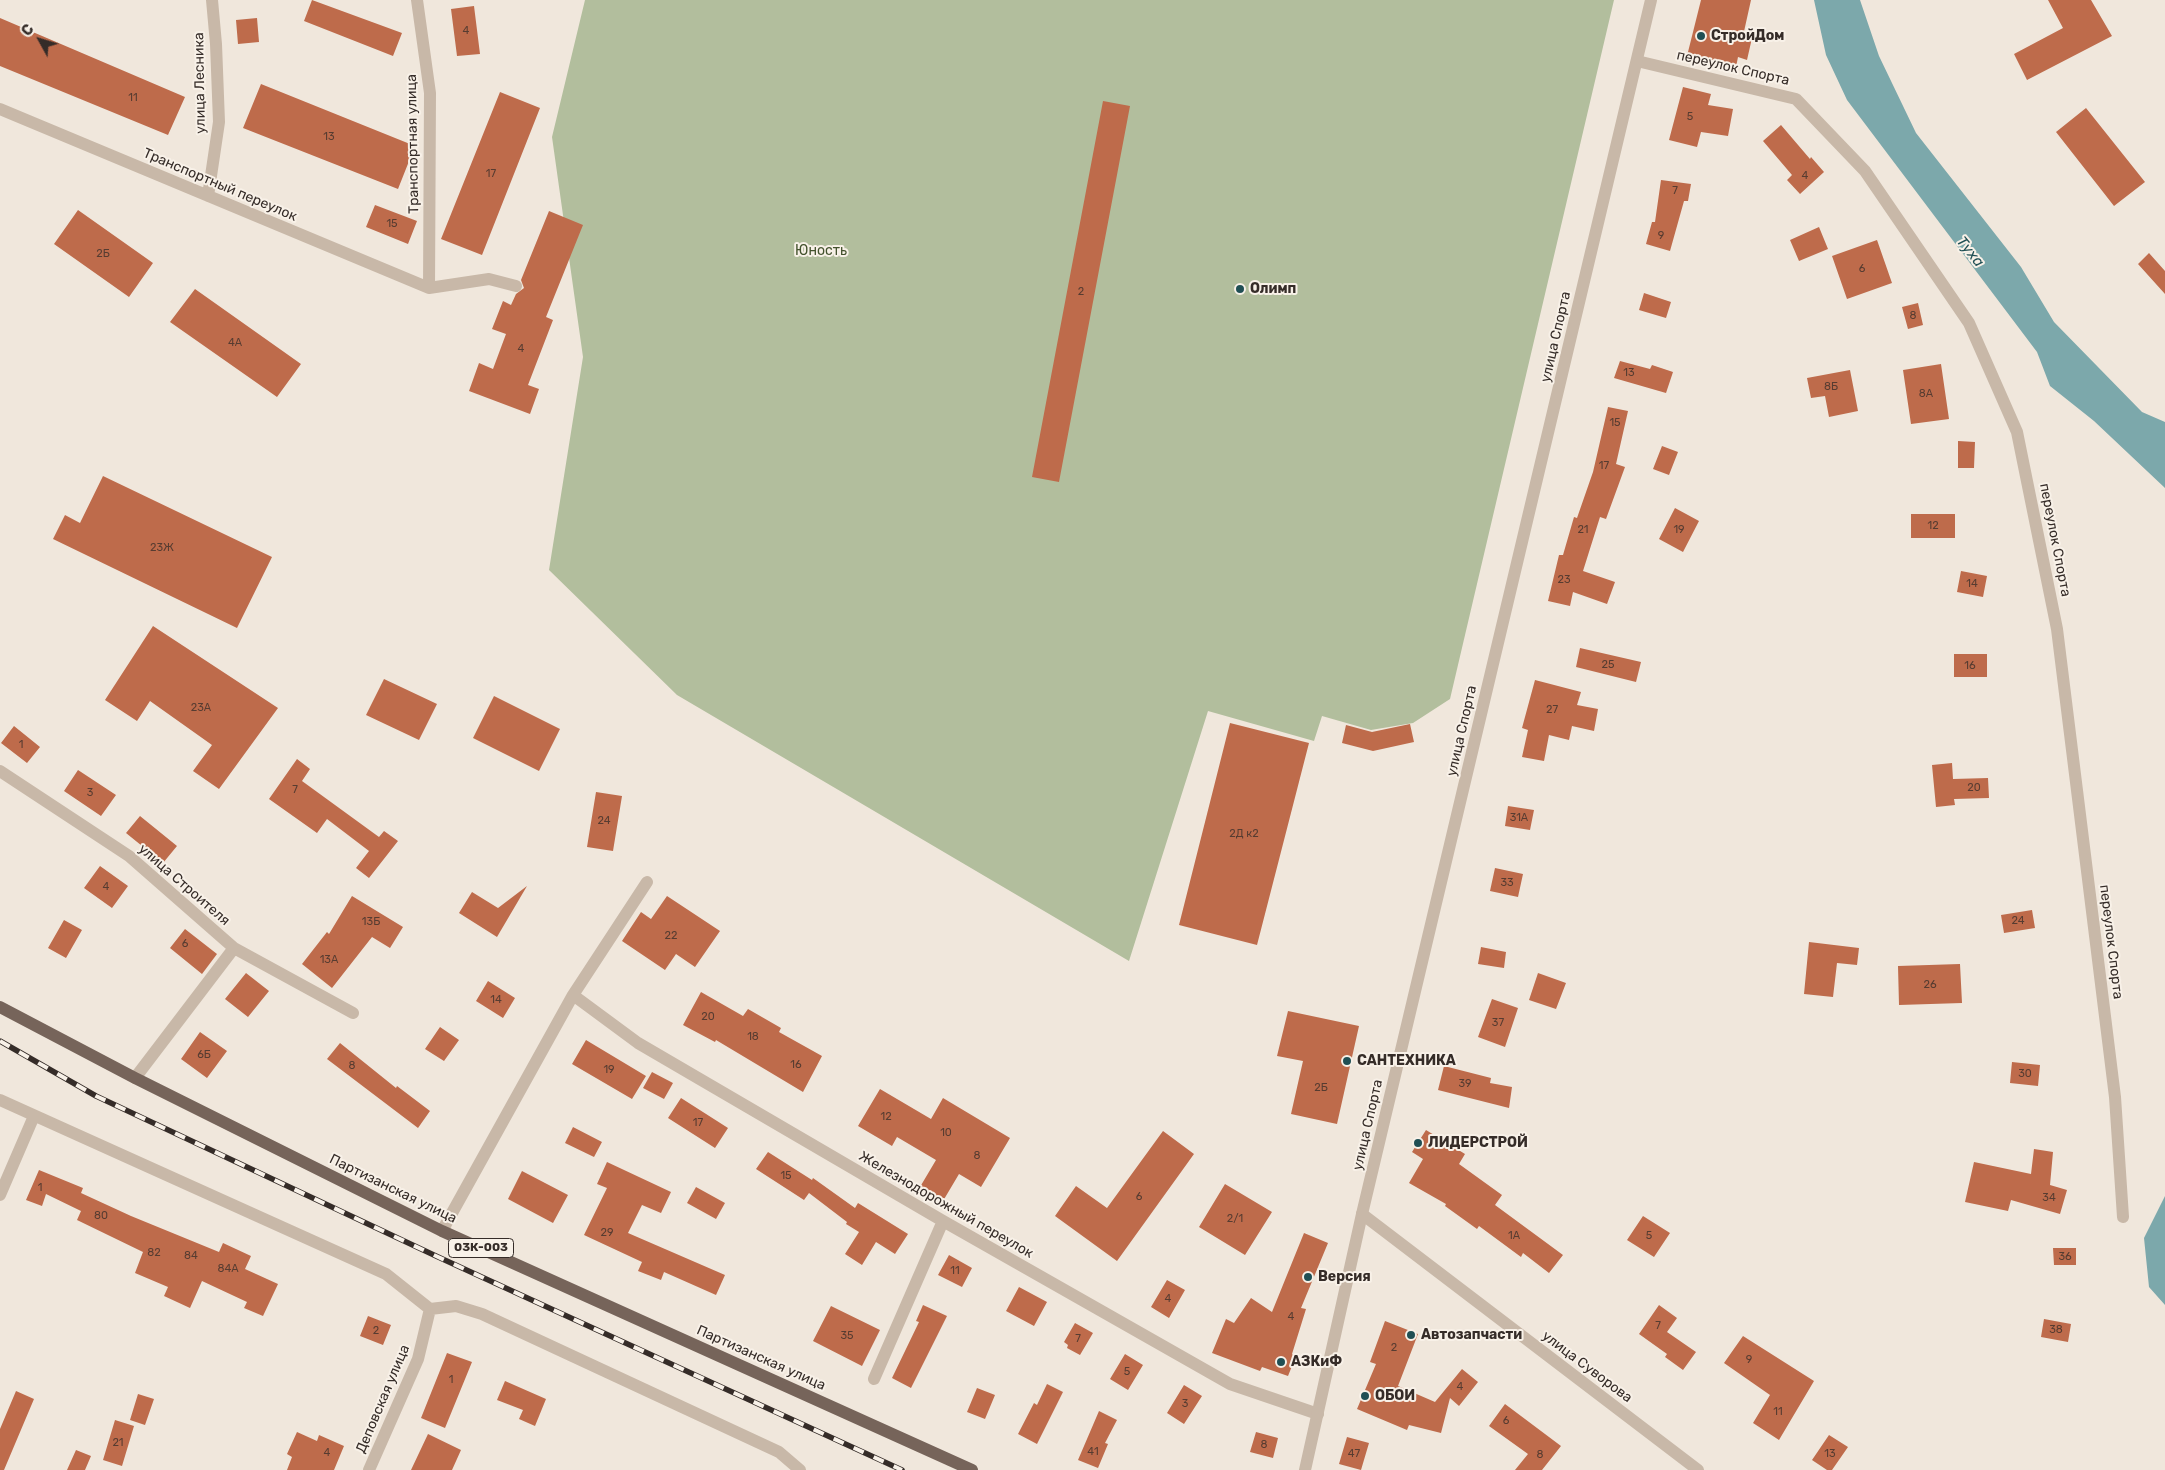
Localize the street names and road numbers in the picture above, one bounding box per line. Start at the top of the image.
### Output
street label: улица Лесника [191,32,209,134]
street label: переулок Спорта [1675,47,1791,89]
street label: Транспортная улица [403,74,423,214]
street label: Транспортный переулок [141,145,299,225]
street label: улица Спорта [1537,290,1575,384]
street label: переулок Спорта [2036,482,2074,598]
street label: улица Спорта [1443,684,1481,778]
street label: улица Строителя [135,841,233,929]
street label: переулок Спорта [2096,884,2126,1000]
street label: улица Спорта [1349,1078,1387,1172]
street label: Железнодорожный переулок [856,1148,1036,1262]
street label: Партизанская улица [327,1151,459,1227]
road number: 03К-003 [448,1238,514,1258]
street label: Партизанская улица [694,1322,828,1394]
street label: улица Суворова [1539,1328,1635,1406]
street label: Деповская улица [353,1342,413,1456]

